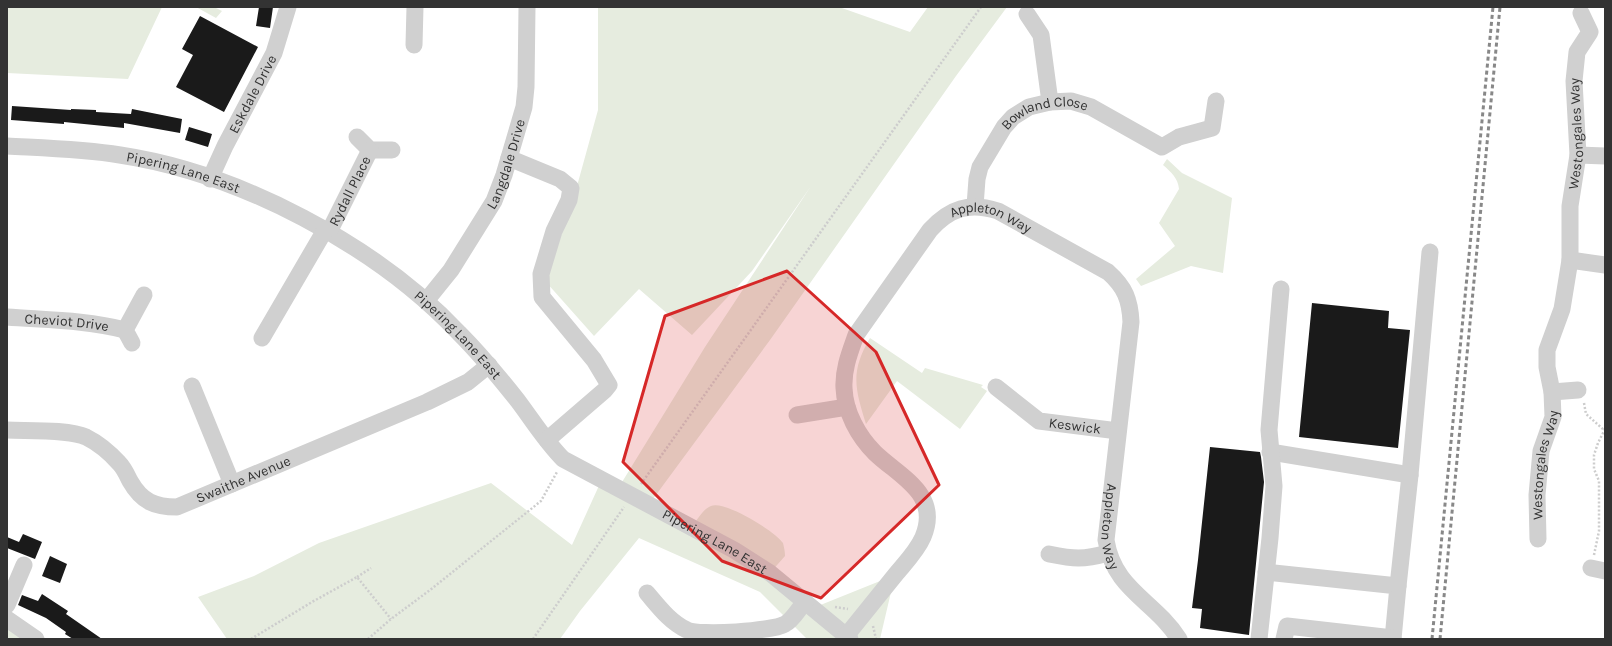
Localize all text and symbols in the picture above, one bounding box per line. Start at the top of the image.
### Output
street label: Eskdale Drive [225,52,280,136]
street label: Westongales Way [1564,77,1587,190]
street label: Bowland Close [997,92,1090,133]
street label: Langdale Drive [483,117,529,212]
street label: Pipering Lane East [125,148,243,196]
street label: Rydall Place [325,153,374,229]
street label: Appleton Way [947,198,1035,237]
street label: Pipering Lane East [411,287,505,382]
street label: Cheviot Drive [24,310,110,335]
street label: Westongales Way [1528,410,1562,520]
street label: Keswick [1048,414,1102,437]
street label: Swaithe Avenue [193,452,293,507]
street label: Appleton Way [1098,483,1123,573]
street label: Pipering Lane East [660,505,771,578]

